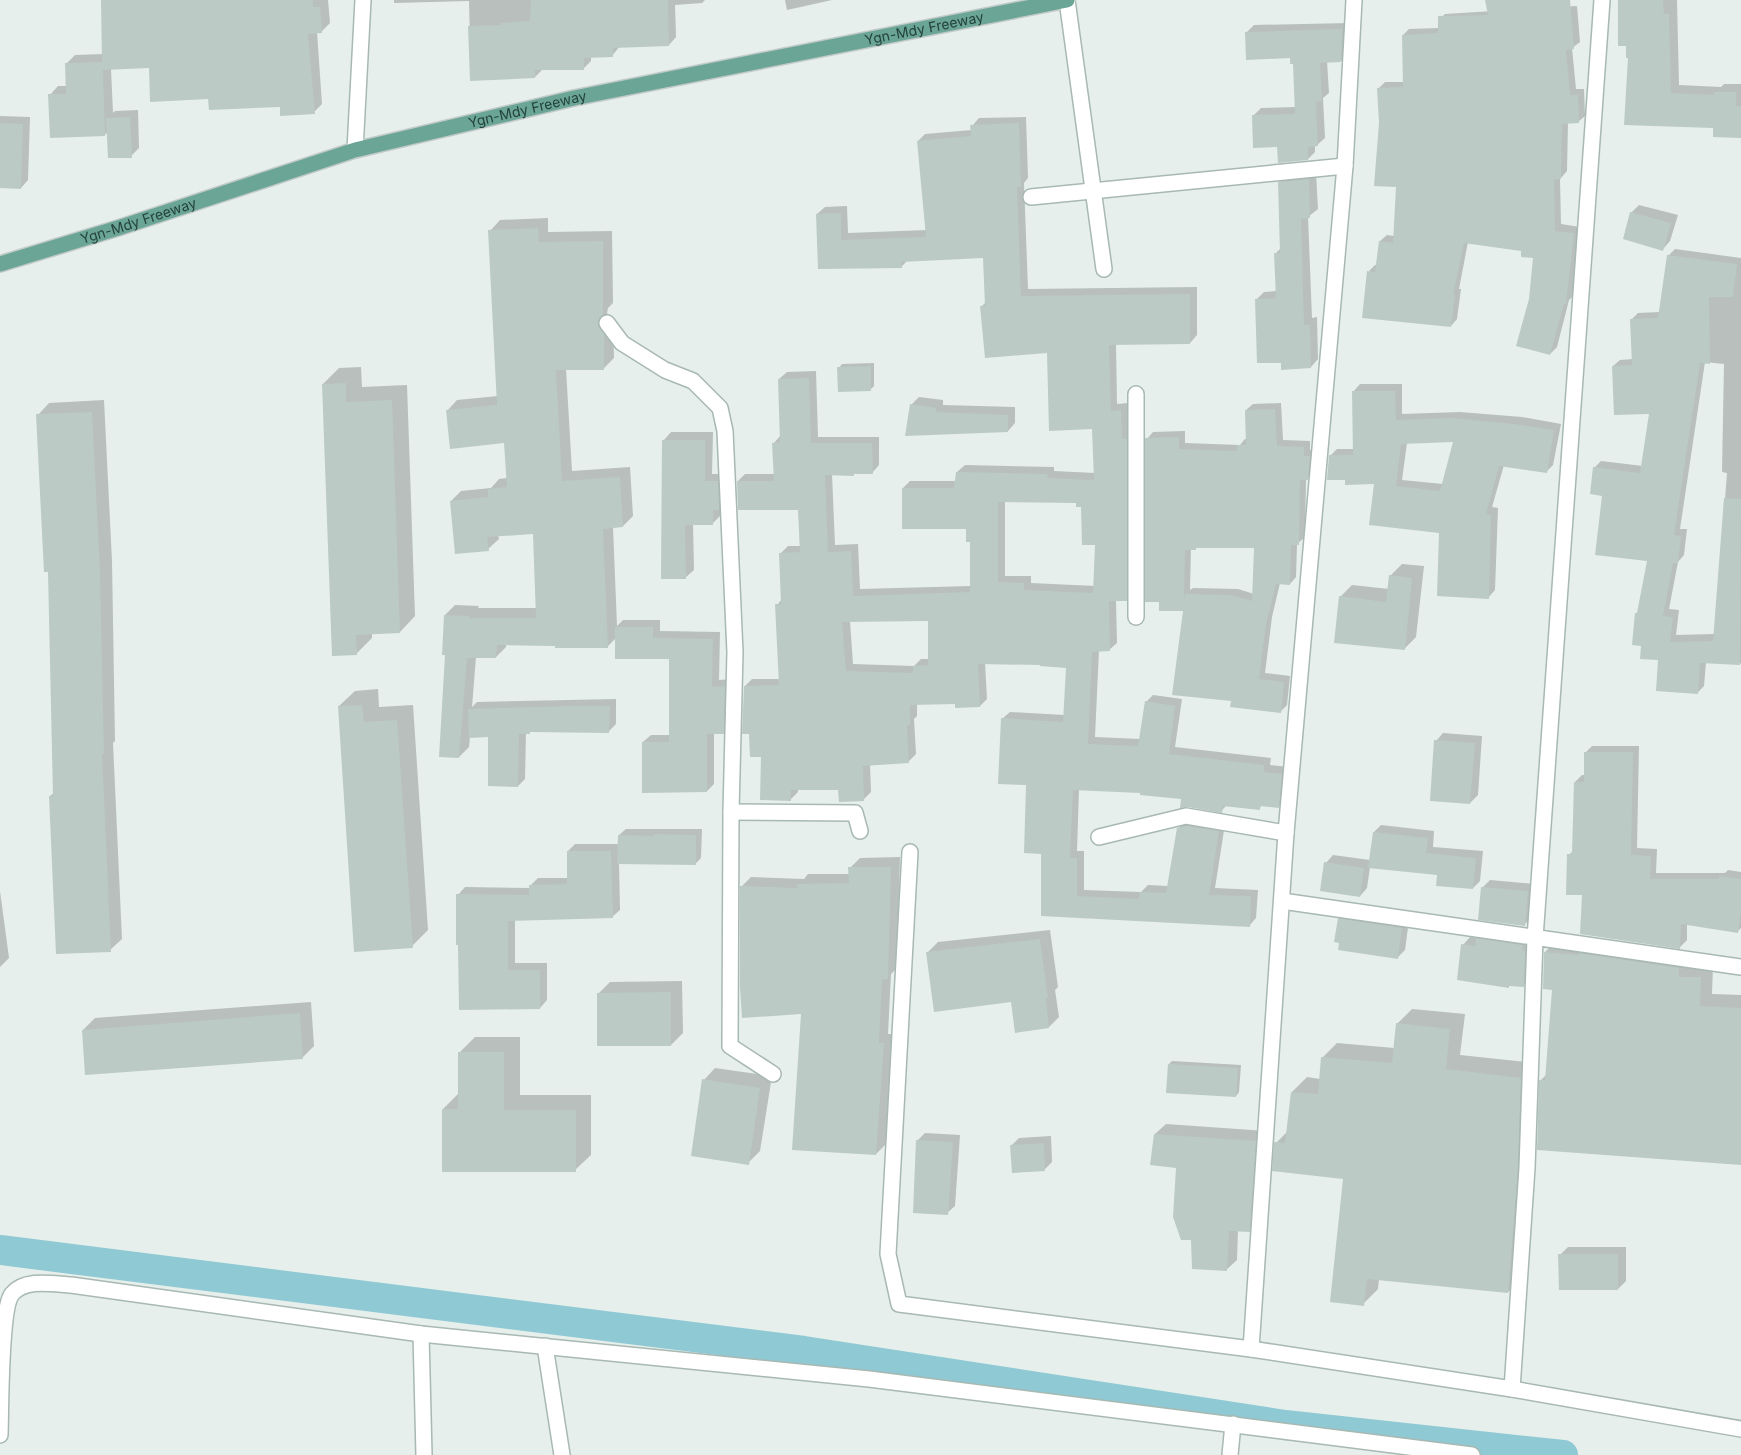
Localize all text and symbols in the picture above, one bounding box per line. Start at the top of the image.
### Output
street label: Ygn-Mdy Freeway [863,8,985,48]
street label: Ygn-Mdy Freeway [466,87,588,131]
street label: Ygn-Mdy Freeway [78,194,199,247]

